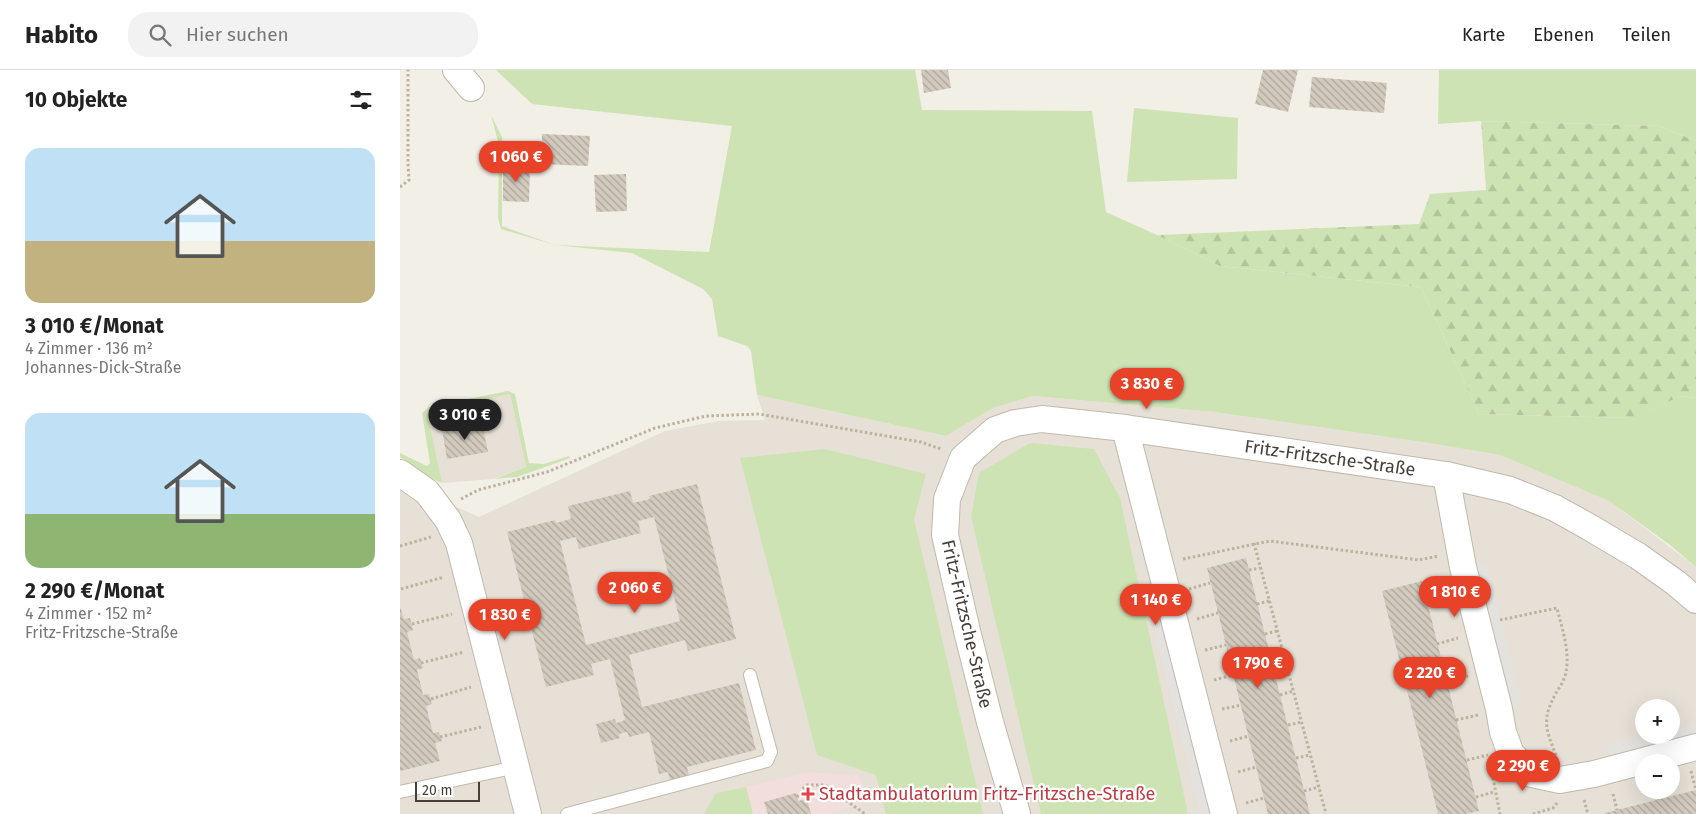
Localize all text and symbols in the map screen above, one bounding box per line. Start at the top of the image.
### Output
search box [128,12,478,57]
text: Habito [25,21,98,49]
icon: search [146,21,174,49]
text: Hier suchen [186,23,289,46]
text: Karte [1462,24,1505,46]
text: Ebenen [1533,24,1594,46]
text: Teilen [1622,24,1671,46]
icon: filters [347,86,375,114]
text: 10 Objekte [25,87,127,113]
pin: 1 060 € [470,140,562,183]
text: 1 060 € [490,147,542,166]
icon: home [155,181,245,271]
text: 3 010 €/Monat [25,313,164,339]
text: 4 Zimmer · 136 m² [25,339,153,358]
text: Johannes-Dick-Straße [25,358,181,377]
pin: 3 830 € [1101,368,1193,410]
text: 3 830 € [1121,374,1173,393]
pin: 3 010 € [419,398,511,441]
text: 3 010 € [439,405,491,424]
street label: Fritz-Fritzsche-Straße [1243,435,1417,481]
icon: home [155,446,245,536]
street label: Fritz-Fritzsche-Straße [937,537,997,711]
pin: 2 060 € [589,572,681,614]
pin: 1 810 € [1409,576,1501,618]
text: 2 290 €/Monat [25,578,164,604]
text: 2 060 € [608,578,662,597]
text: 1 810 € [1430,582,1480,601]
pin: 1 140 € [1110,584,1202,626]
text: 1 140 € [1131,590,1181,609]
pin: 1 830 € [459,598,551,641]
text: 4 Zimmer · 152 m² [25,604,152,623]
text: 1 830 € [479,605,531,624]
text: Fritz-Fritzsche-Straße [25,623,178,642]
pin: 1 790 € [1212,646,1304,689]
text: 1 790 € [1233,653,1283,672]
pin: 2 220 € [1384,656,1476,699]
text: 2 220 € [1404,663,1456,682]
map controls [1635,699,1680,799]
button: + [1635,699,1680,744]
pin: 2 290 € [1477,750,1569,792]
button: − [1635,754,1680,799]
text: 2 290 € [1497,756,1549,775]
scale bar [415,779,480,802]
text: 20 m [422,782,452,799]
place label: Stadtambulatorium Fritz-Fritzsche-Straße [819,783,1155,805]
marker: Stadtambulatorium Fritz-Fritzsche-Straße [801,787,815,801]

